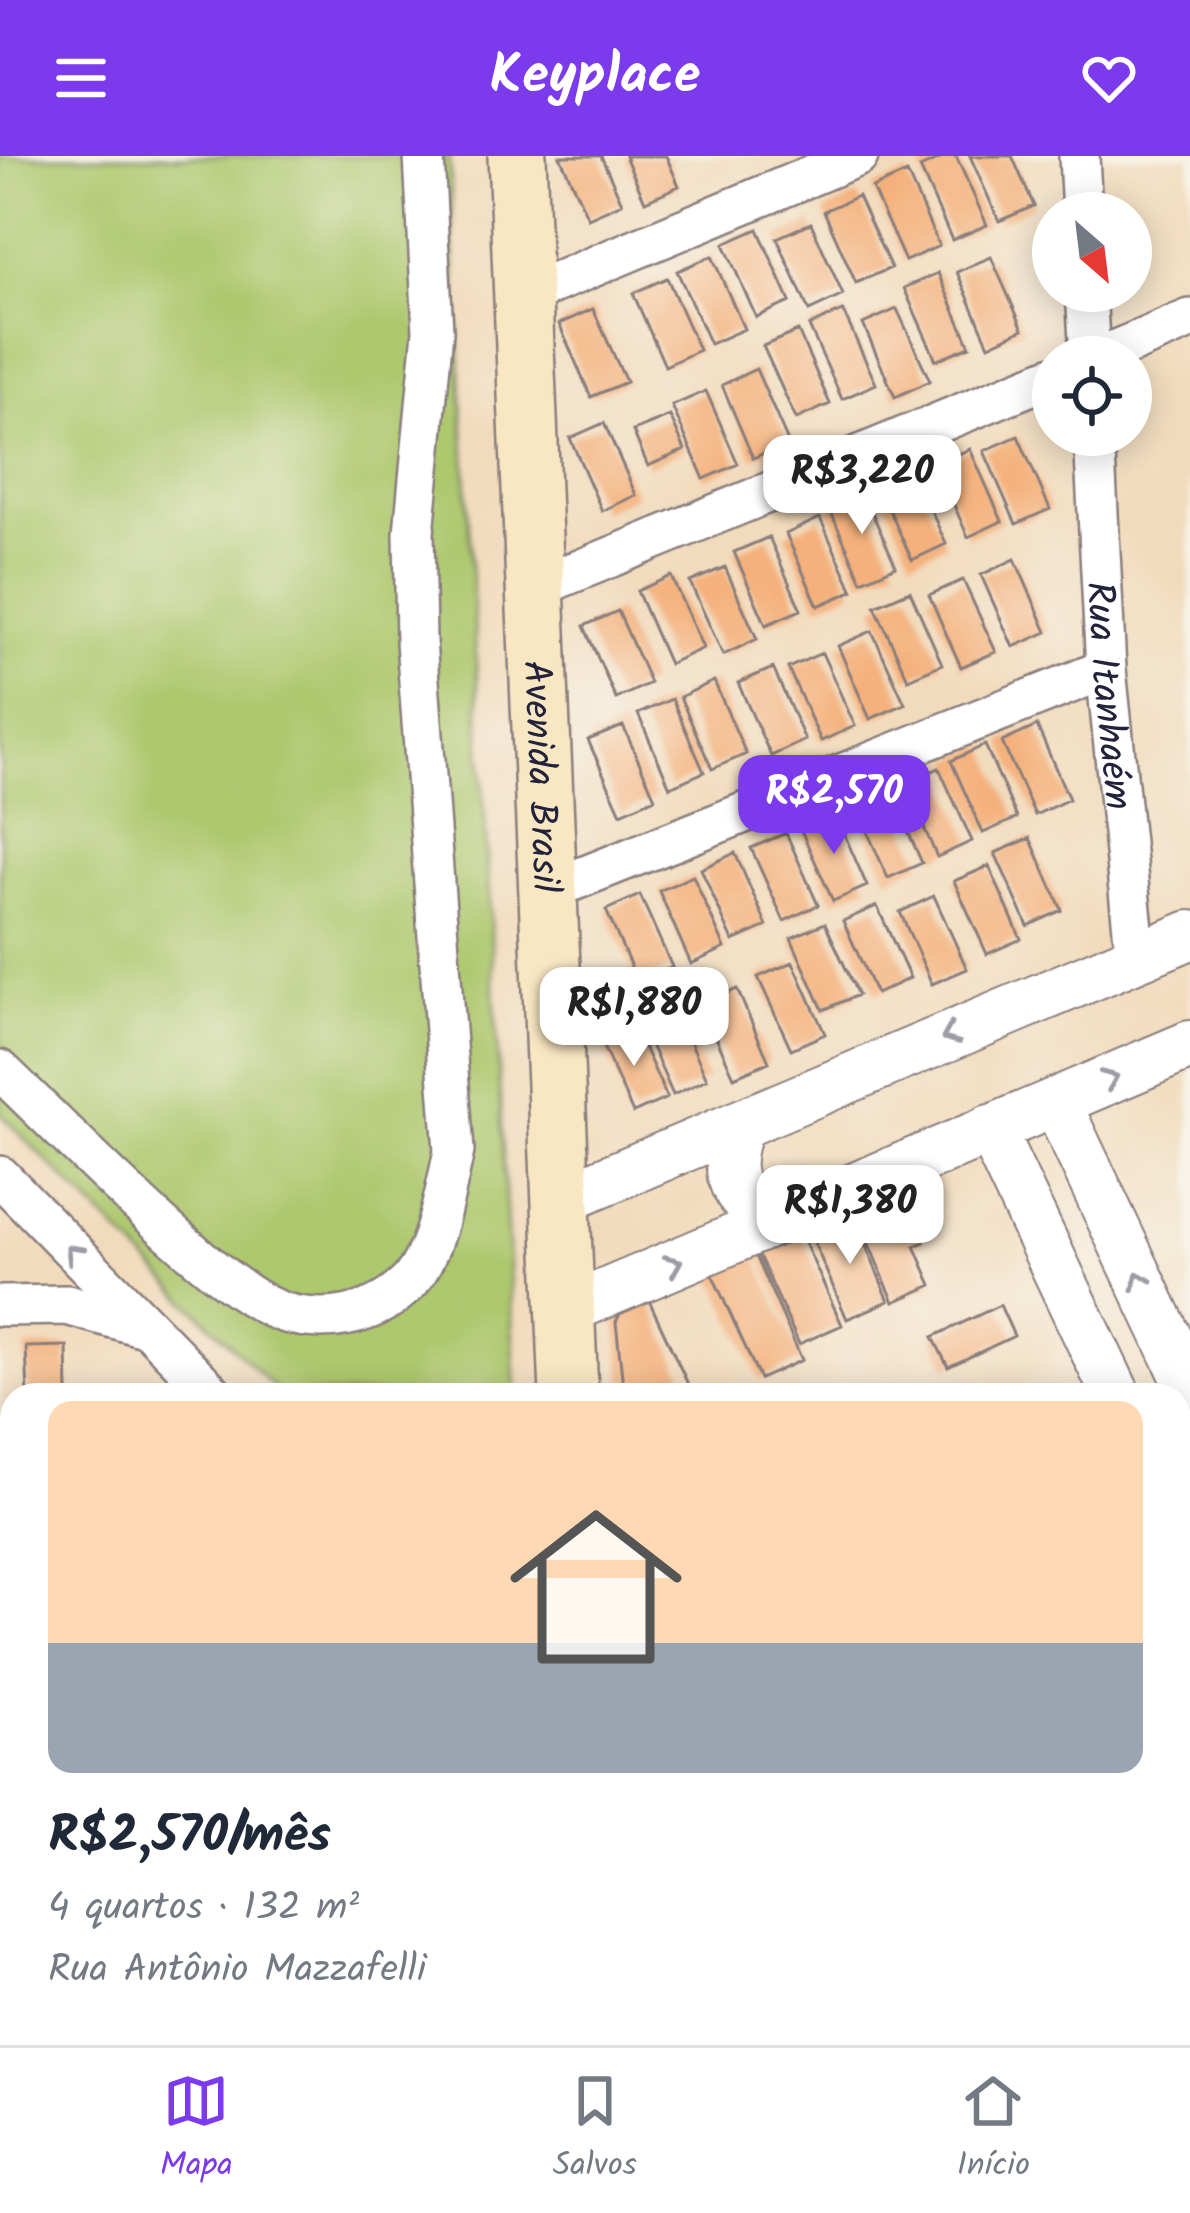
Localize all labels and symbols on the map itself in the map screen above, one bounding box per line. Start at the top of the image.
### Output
north arrow [1032,192,1152,312]
pin: R$3,220 [751,435,973,537]
street label: Rua Itanhaém [1067,580,1147,813]
street label: Avenida Brasil [503,659,575,894]
pin: R$2,570 [723,755,945,857]
pin: R$1,880 [523,967,745,1069]
one-way arrow [941,1021,963,1045]
one-way arrow [1098,1069,1119,1093]
pin: R$1,380 [739,1165,961,1267]
one-way arrow [65,1244,87,1266]
one-way arrow [662,1254,683,1278]
one-way arrow [1131,1271,1154,1292]

